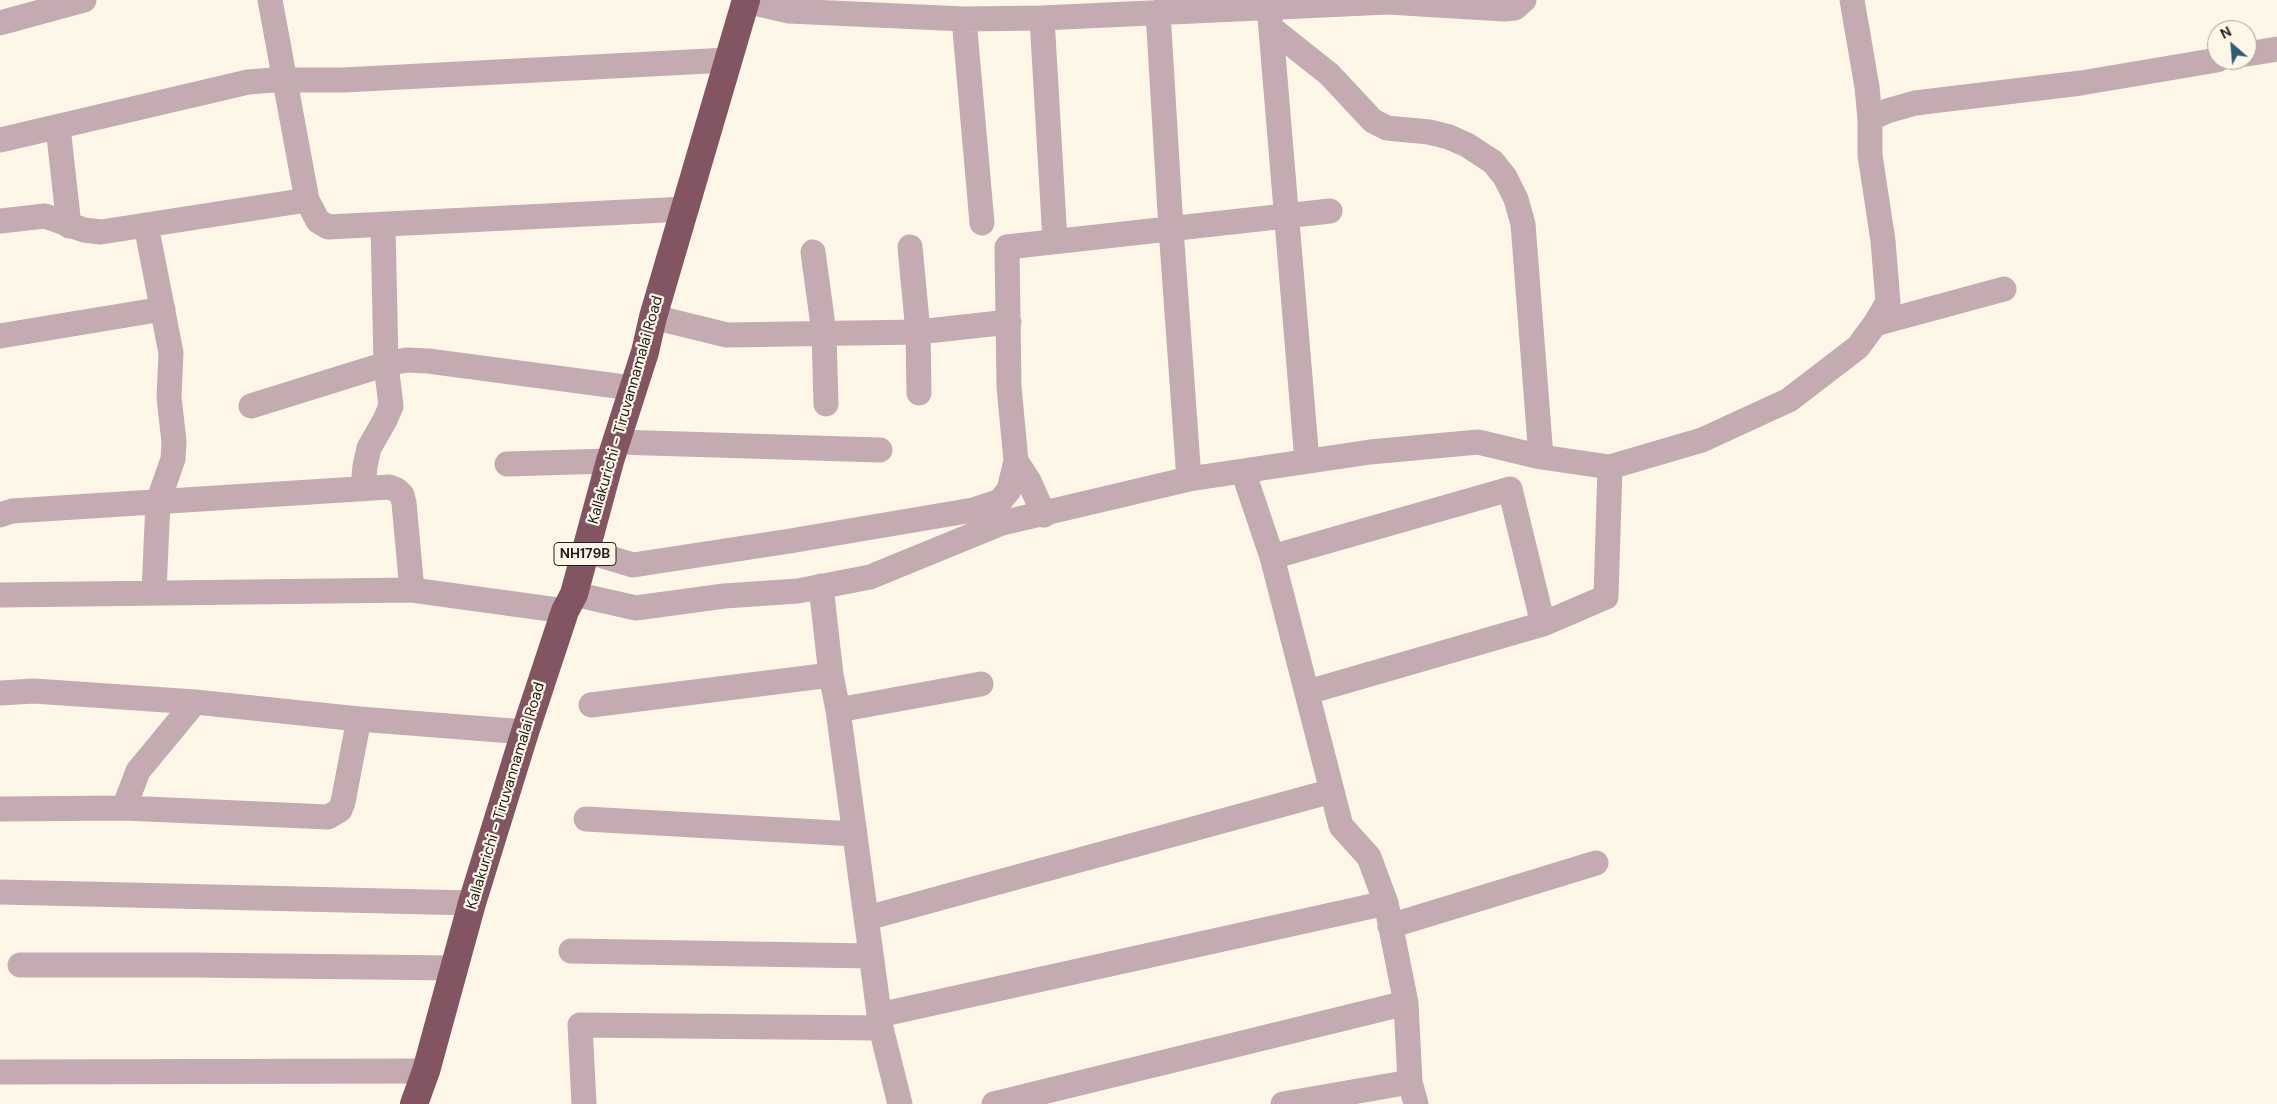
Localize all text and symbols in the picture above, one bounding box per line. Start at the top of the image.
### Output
north arrow [2207,20,2257,70]
text: N [2217,22,2234,43]
street label: Kallakurichi - Tiruvannamalai Road [585,294,667,526]
road number: NH179B [554,542,616,566]
street label: Kallakurichi - Tiruvannamalai Road [463,680,549,912]

